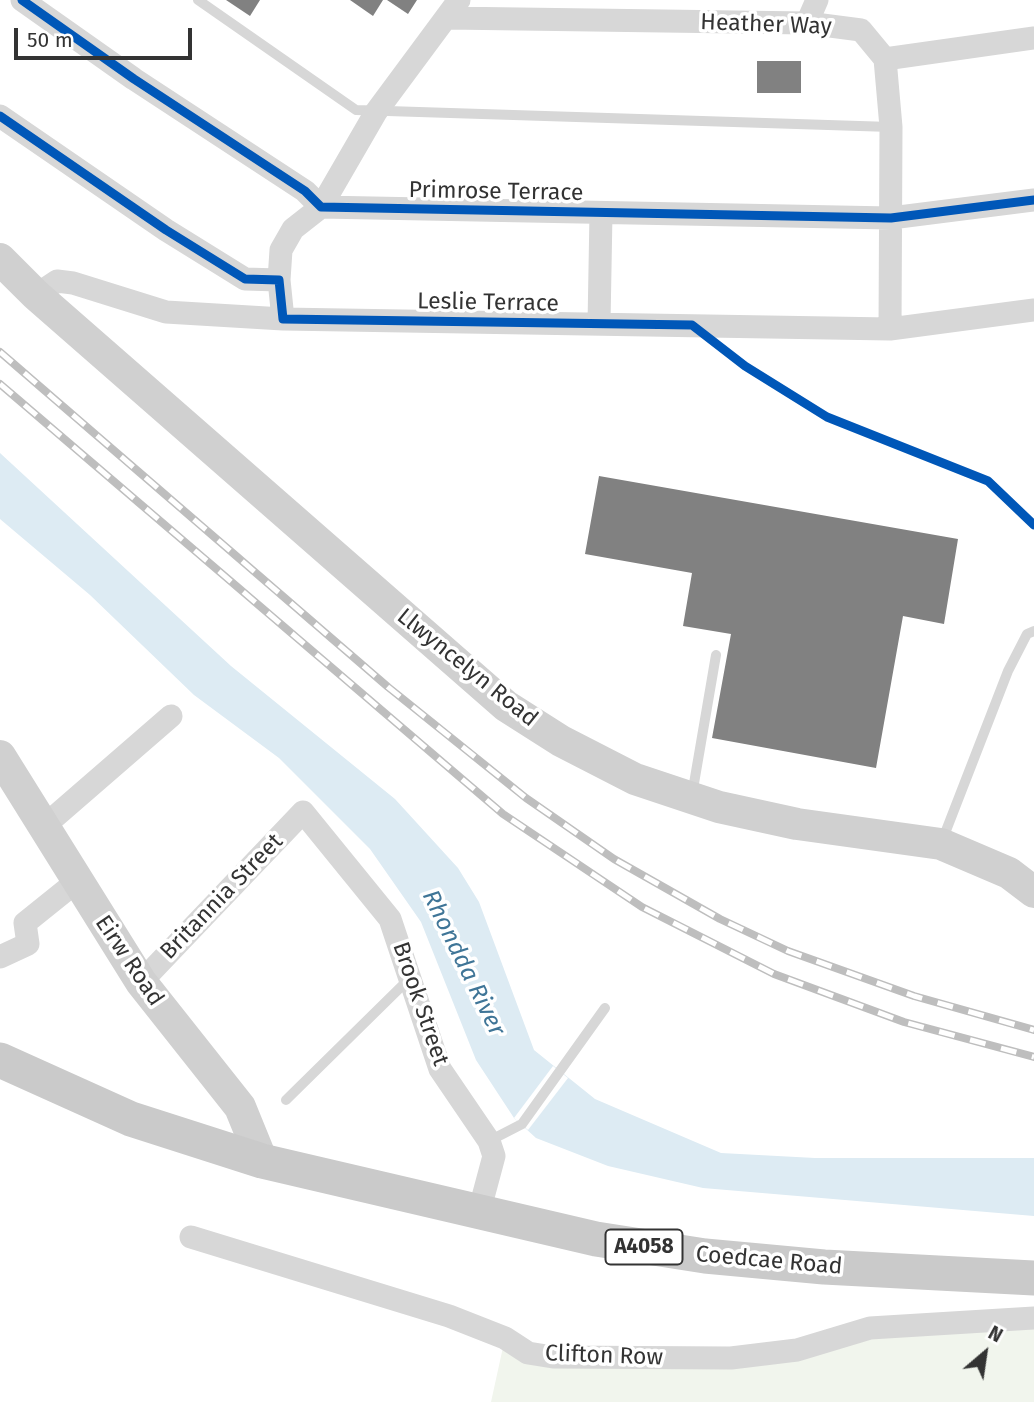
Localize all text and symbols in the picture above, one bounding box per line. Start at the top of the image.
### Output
street label: Heather Way [700,9,832,41]
scale bar [18,14,196,58]
text: 50 m [27,27,73,53]
street label: Primrose Terrace [408,177,584,207]
street label: Leslie Terrace [417,288,559,318]
street label: Llwyncelyn Road [391,603,543,733]
street label: Britannia Street [155,828,289,966]
water label: Rhondda River [415,886,511,1040]
street label: Eirw Road [89,910,169,1012]
street label: Brook Street [386,938,454,1070]
road number: A4058 [606,1230,682,1264]
street label: Coedcae Road [695,1241,843,1281]
north arrow [950,1318,1020,1388]
text: N [984,1321,1007,1347]
street label: Clifton Row [545,1340,663,1372]

